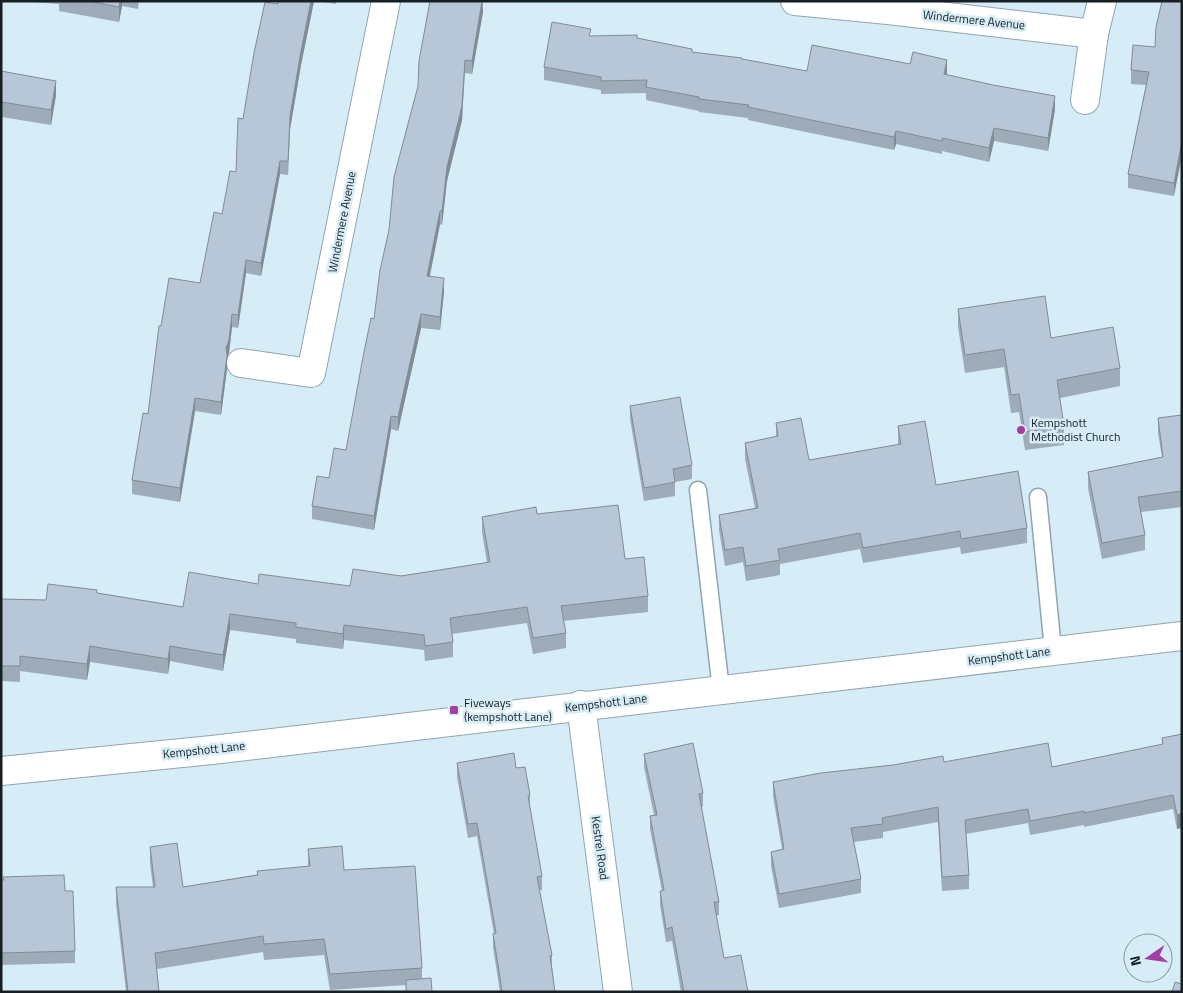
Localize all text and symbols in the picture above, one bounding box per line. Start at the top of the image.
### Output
street label: Windermere Avenue [922,5,1026,34]
street label: Windermere Avenue [322,170,361,274]
place label: Kempshott Methodist Church [1031,413,1121,446]
marker: Kempshott Methodist Church [1015,424,1027,436]
street label: Kempshott Lane [967,641,1051,670]
street label: Kempshott Lane [564,688,648,717]
place label: Fiveways (kempshott Lane) [464,693,552,726]
marker: Fiveways (kempshott Lane) [448,704,460,716]
street label: Kempshott Lane [162,736,246,763]
street label: Kestrel Road [587,815,614,881]
north arrow [1123,933,1173,983]
text: N [1124,954,1146,968]

